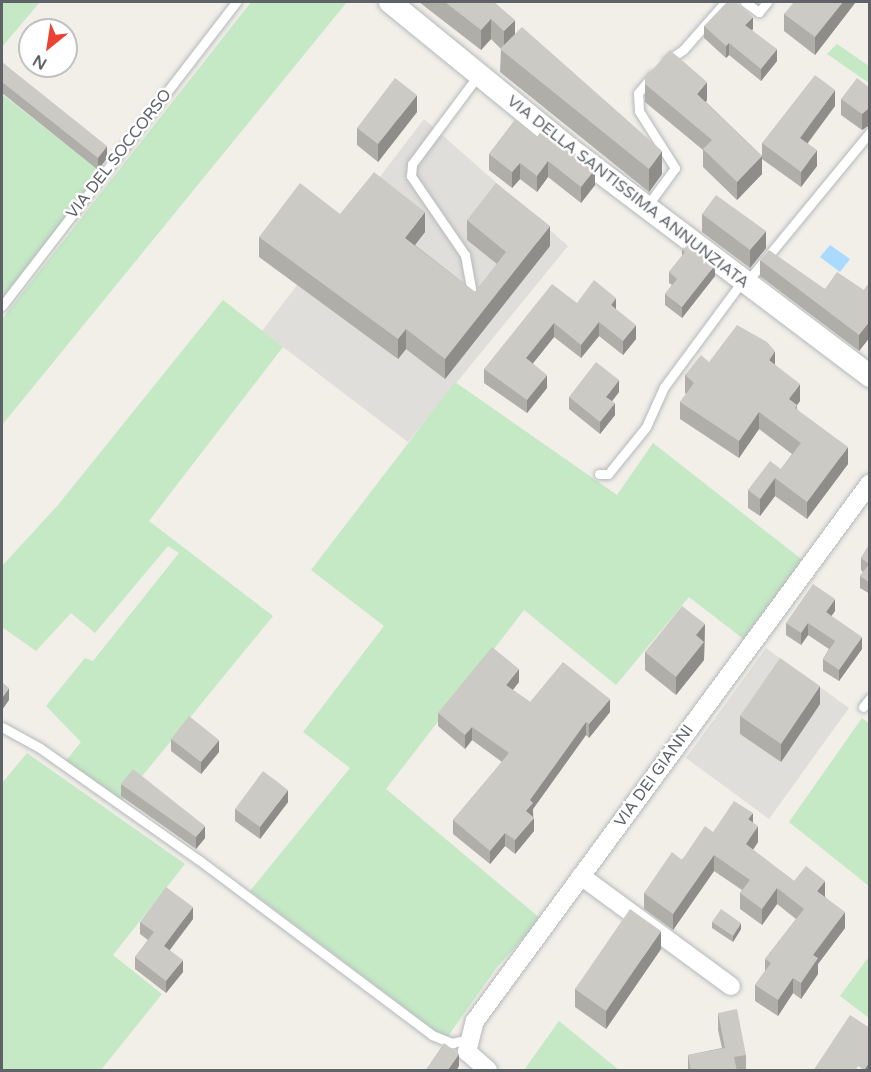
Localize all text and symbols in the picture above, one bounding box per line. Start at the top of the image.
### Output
north arrow [18,18,78,78]
text: N [29,50,51,74]
street label: VIA DEL SOCCORSO [62,85,176,223]
street label: VIA DELLA SANTISSIMA ANNUNZIATA [503,91,753,293]
street label: VIA DEI GIANNI [611,721,697,831]

